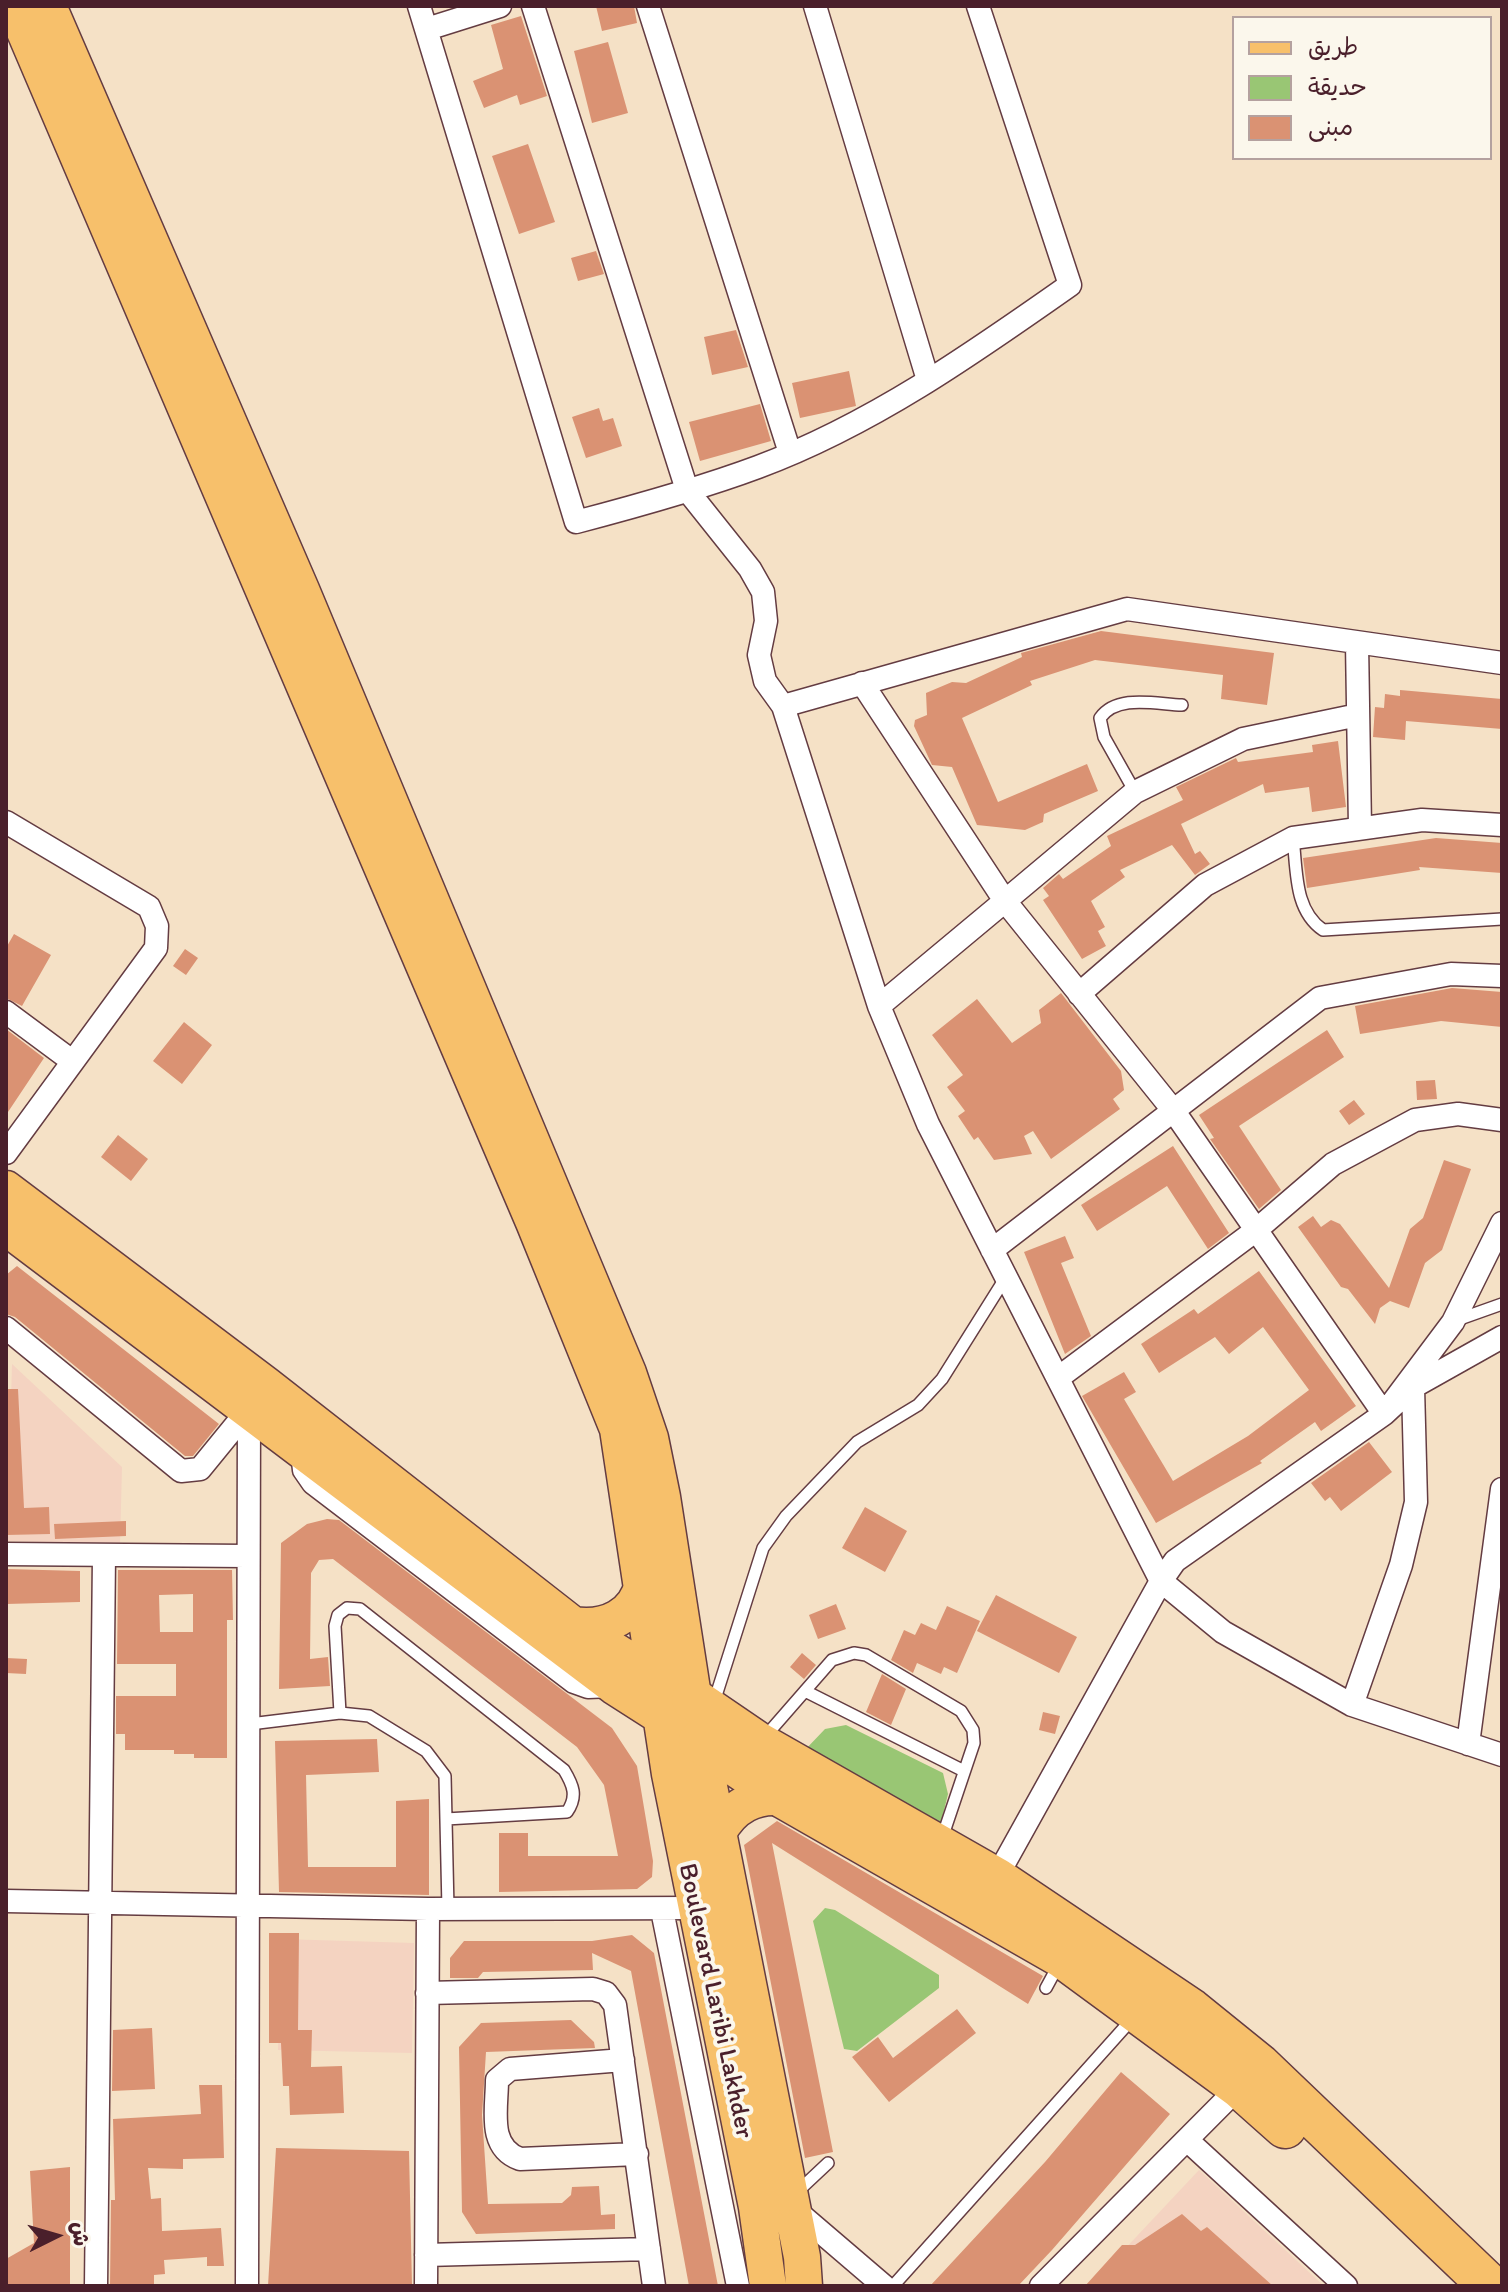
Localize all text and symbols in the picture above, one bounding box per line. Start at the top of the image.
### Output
legend [1232,16,1492,160]
text: طريق [1308,32,1358,61]
text: حديقة [1308,72,1367,101]
text: مبنى [1308,112,1353,141]
street label: Boulevard Laribi Lakhder [671,1861,759,2141]
north arrow [16,2196,96,2276]
text: ش [66,2221,95,2247]

